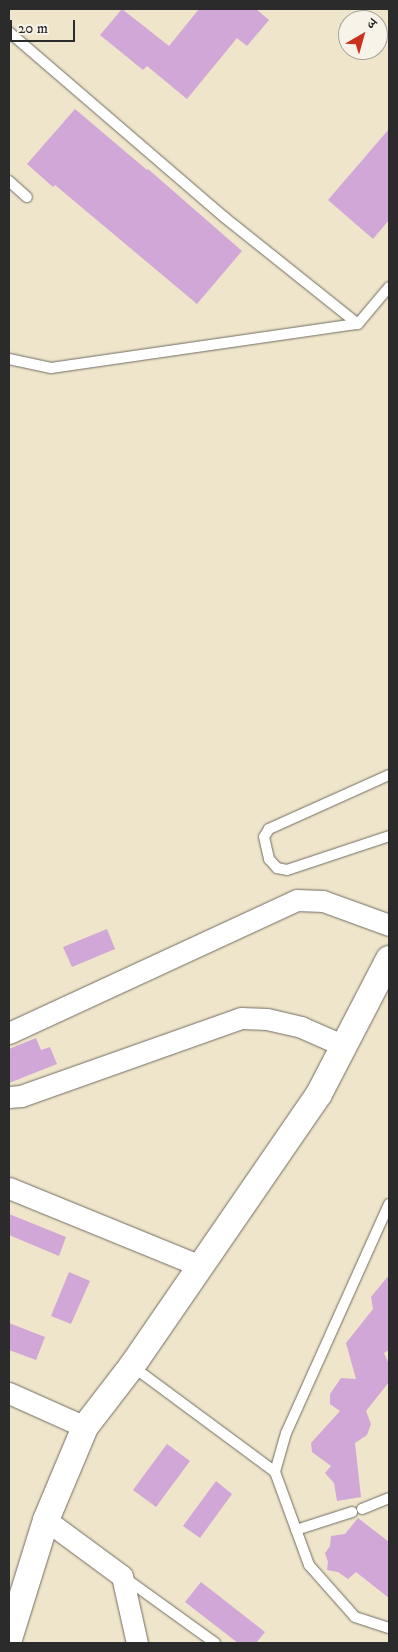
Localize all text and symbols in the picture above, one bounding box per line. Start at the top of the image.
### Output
scale bar [12,10,78,42]
north arrow [338,10,388,60]
text: उ [363,15,380,33]
text: 20 m [18,19,48,38]

